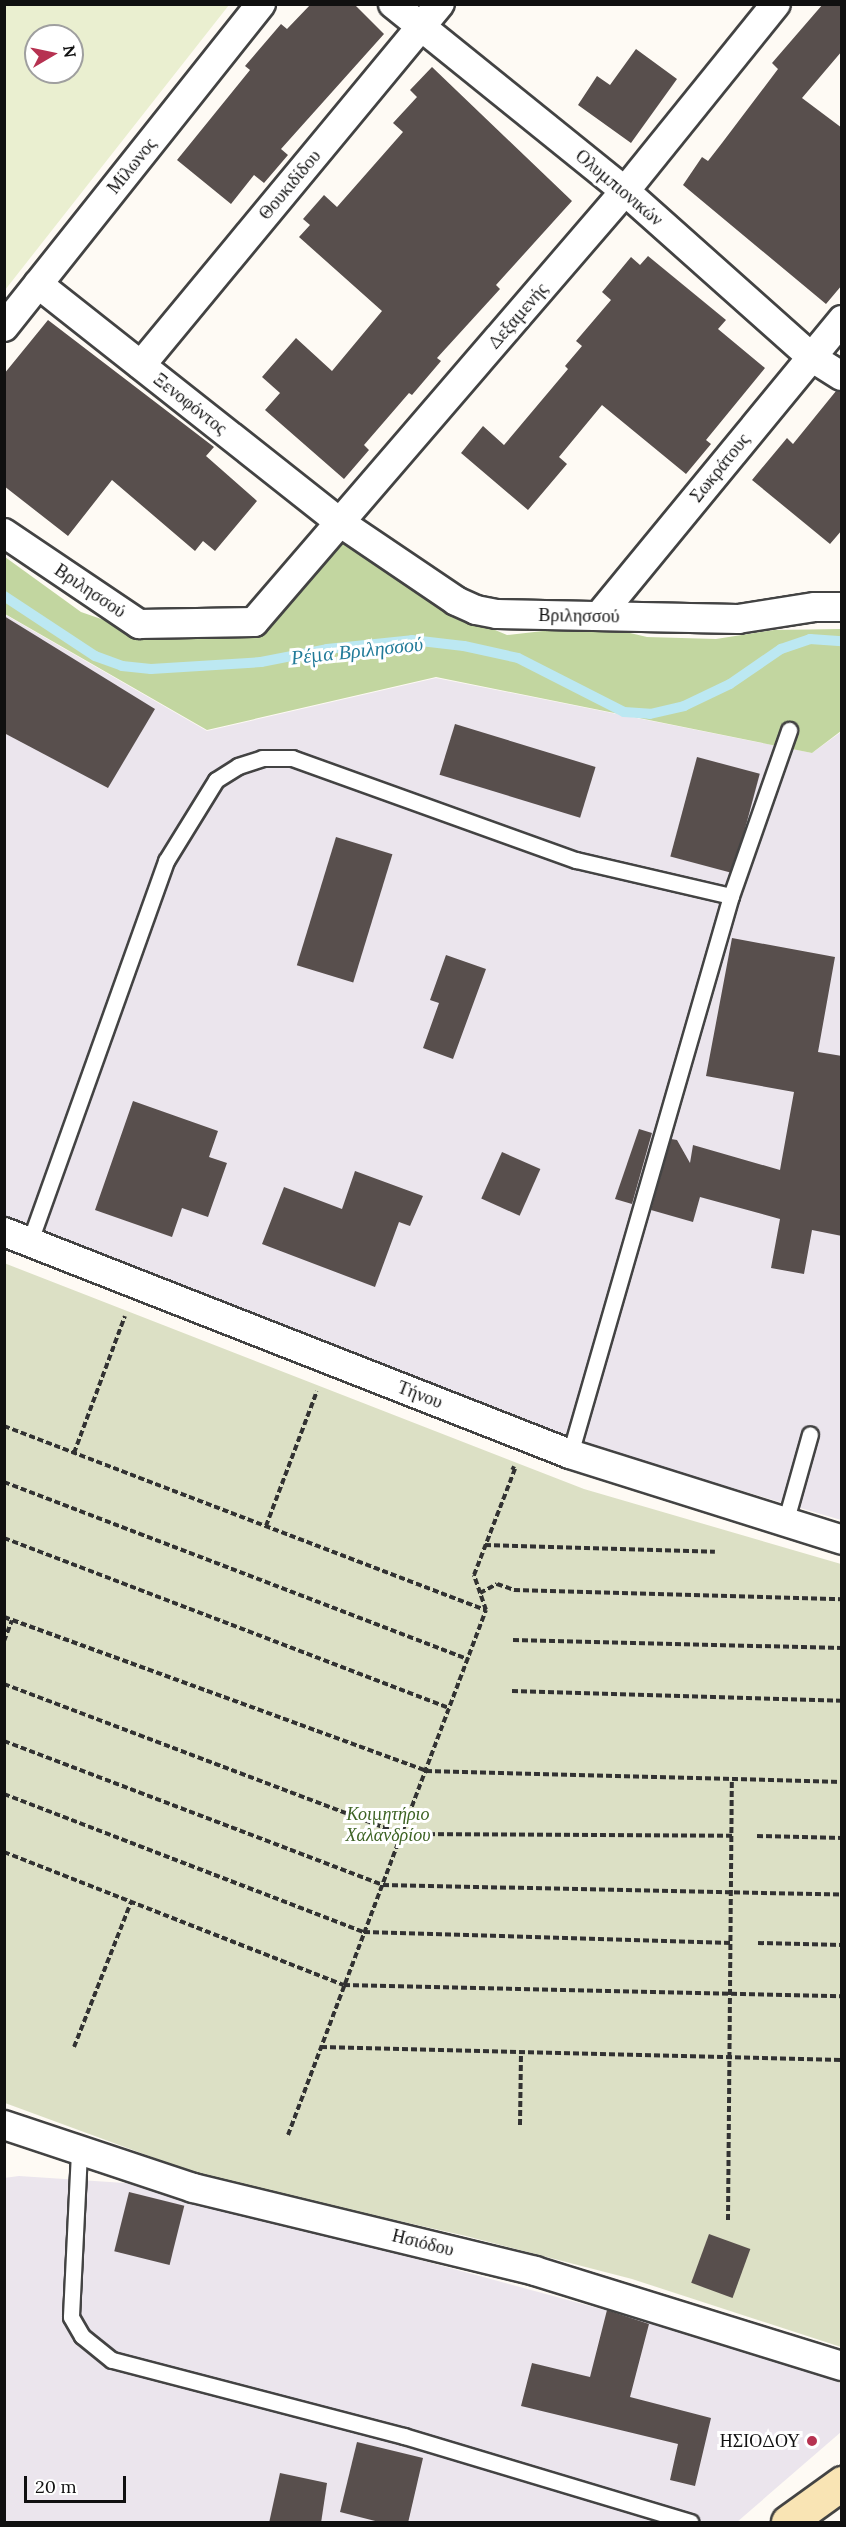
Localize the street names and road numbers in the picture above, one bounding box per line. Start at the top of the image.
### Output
street label: Μίλωνος [103,134,161,198]
street label: Ολυμπιονικών [571,145,667,231]
street label: Θουκιδίδου [255,146,325,224]
street label: Δεξαμενής [484,279,552,353]
street label: Ξενοφόντος [149,369,231,439]
street label: Σωκράτους [686,429,754,507]
street label: Βριλησσού [50,559,130,623]
street label: Βριλησσού [538,604,620,628]
street label: Τήνου [394,1377,446,1413]
street label: Ησιόδου [390,2225,456,2261]

